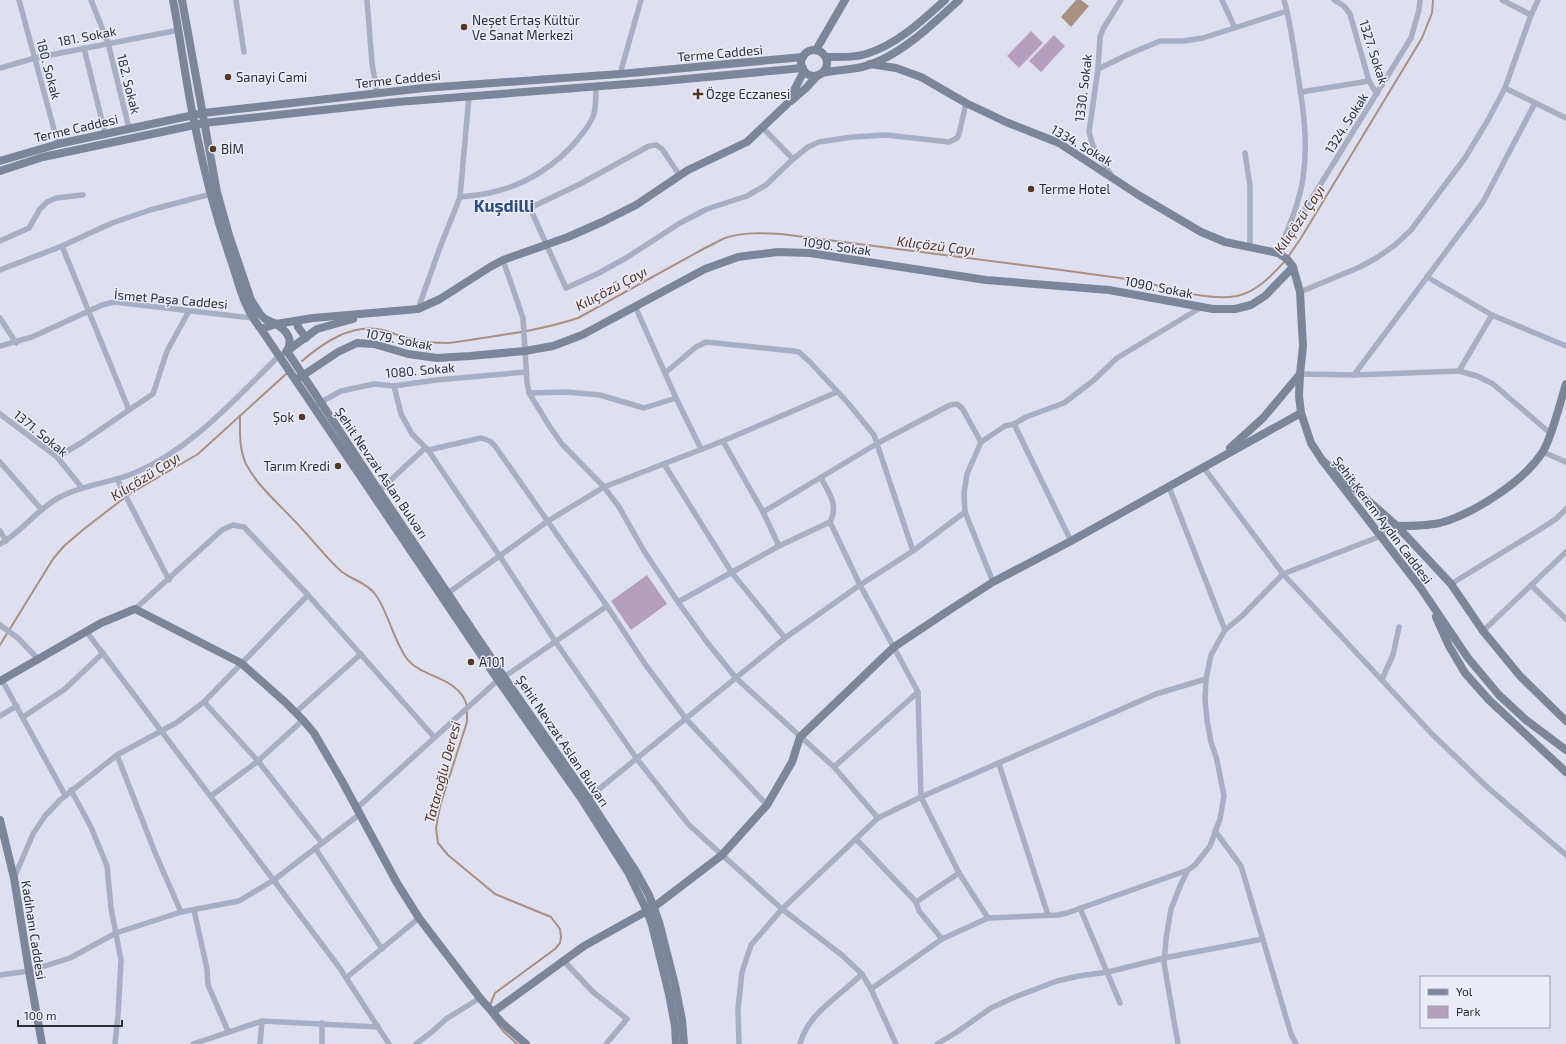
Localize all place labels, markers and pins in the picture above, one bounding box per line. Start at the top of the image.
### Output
place label: Neşet Ertaş Kültür Ve Sanat Merkezi [472,12,580,43]
marker: Neşet Ertaş Kültür Ve Sanat Merkezi [459,22,469,32]
place label: Sanayi Cami [236,69,307,85]
marker: Sanayi Cami [223,72,233,82]
place label: Özge Eczanesi [706,86,790,102]
marker: Özge Eczanesi [693,89,703,99]
place label: BİM [221,141,244,157]
marker: BİM [208,144,218,154]
place label: Terme Hotel [1039,181,1111,197]
marker: Terme Hotel [1026,184,1036,194]
place label: Şok [273,409,294,426]
marker: Şok [297,412,307,422]
place label: Tarım Kredi [263,458,330,474]
marker: Tarım Kredi [333,461,343,471]
place label: A101 [479,654,505,670]
marker: A101 [466,657,476,667]

